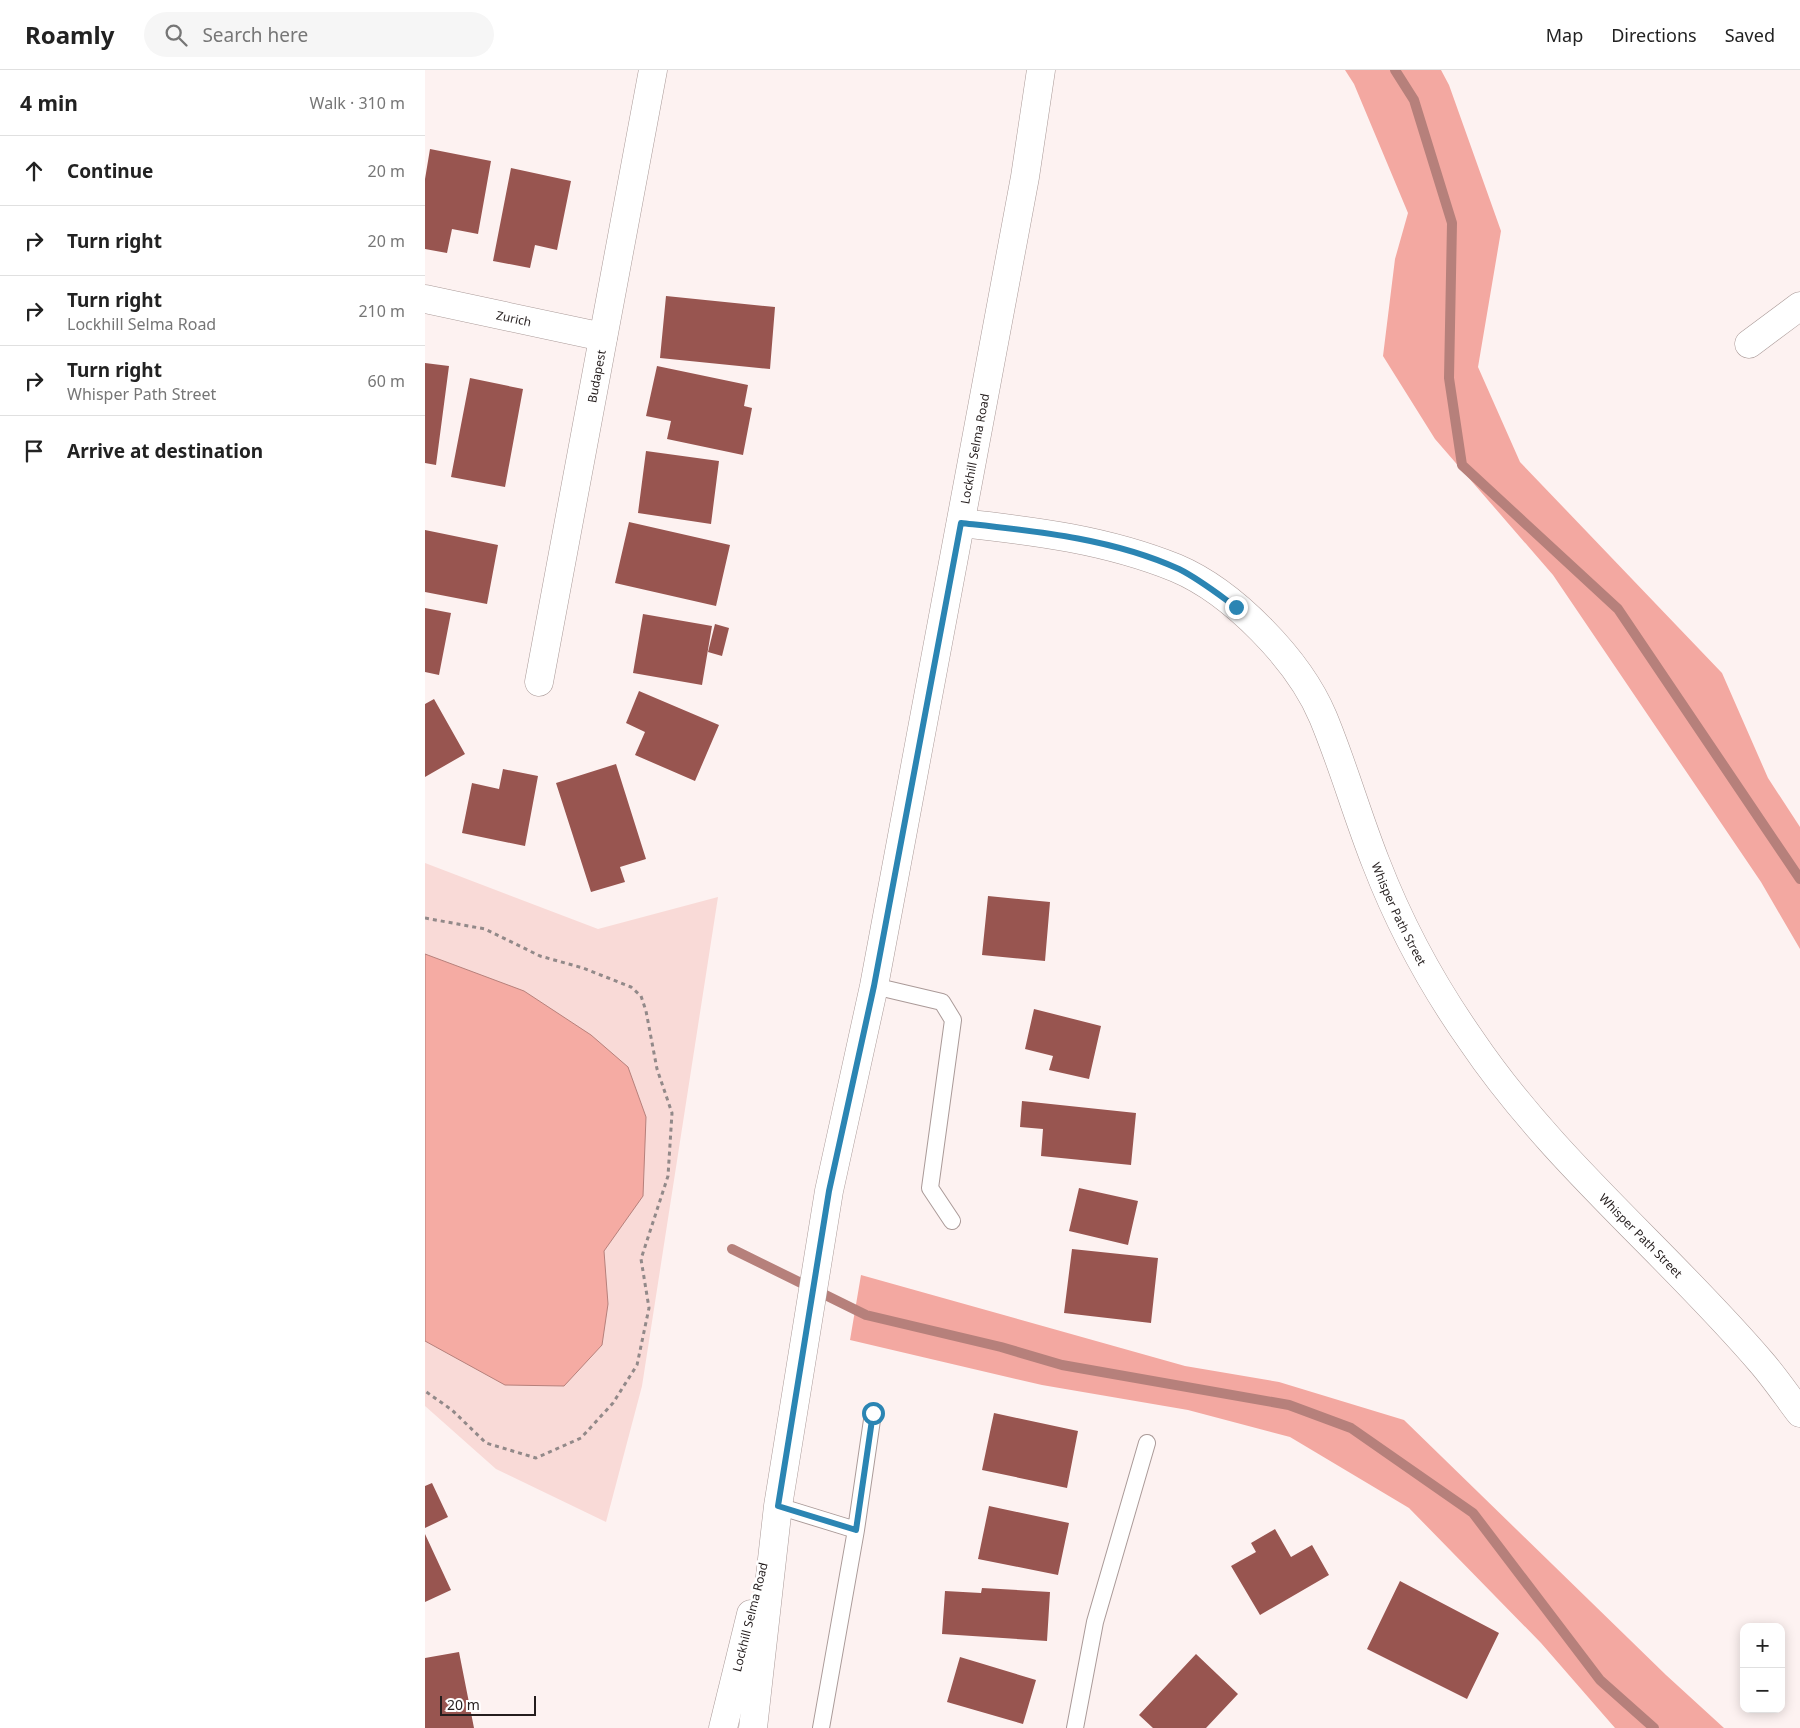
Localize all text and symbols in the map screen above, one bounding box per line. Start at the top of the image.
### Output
search box [144,12,494,57]
text: Roamly [25,18,114,51]
icon: search [162,21,190,49]
text: Search here [202,22,308,48]
text: Map [1546,23,1583,47]
text: Directions [1611,23,1697,47]
text: Saved [1725,23,1775,47]
text: 4 min [20,89,78,117]
text: Walk · 310 m [310,92,405,114]
icon: ahead [20,157,48,185]
text: Continue [67,158,153,184]
text: 20 m [368,160,405,182]
icon: right [20,227,48,255]
text: Turn right [67,228,162,254]
text: 20 m [368,230,405,252]
text: Turn right [67,287,162,313]
icon: right [20,297,48,325]
text: 210 m [358,300,405,322]
street label: Zurich [495,306,533,330]
text: Lockhill Selma Road [67,313,216,335]
street label: Budapest [583,348,609,404]
text: Turn right [67,357,162,383]
icon: right [20,367,48,395]
text: 60 m [368,370,405,392]
text: Whisper Path Street [67,383,216,405]
street label: Lockhill Selma Road [956,392,993,505]
icon: arrive [20,437,48,465]
text: Arrive at destination [67,438,263,464]
route end [1225,596,1248,619]
street label: Whisper Path Street [1368,860,1431,969]
street label: Whisper Path Street [1596,1189,1687,1282]
route start [862,1402,885,1425]
street label: Lockhill Selma Road [728,1561,772,1673]
map controls [1740,1623,1785,1713]
button: + [1740,1623,1785,1668]
button: − [1740,1668,1785,1713]
scale bar [440,1693,536,1716]
text: 20 m [447,1695,480,1714]

